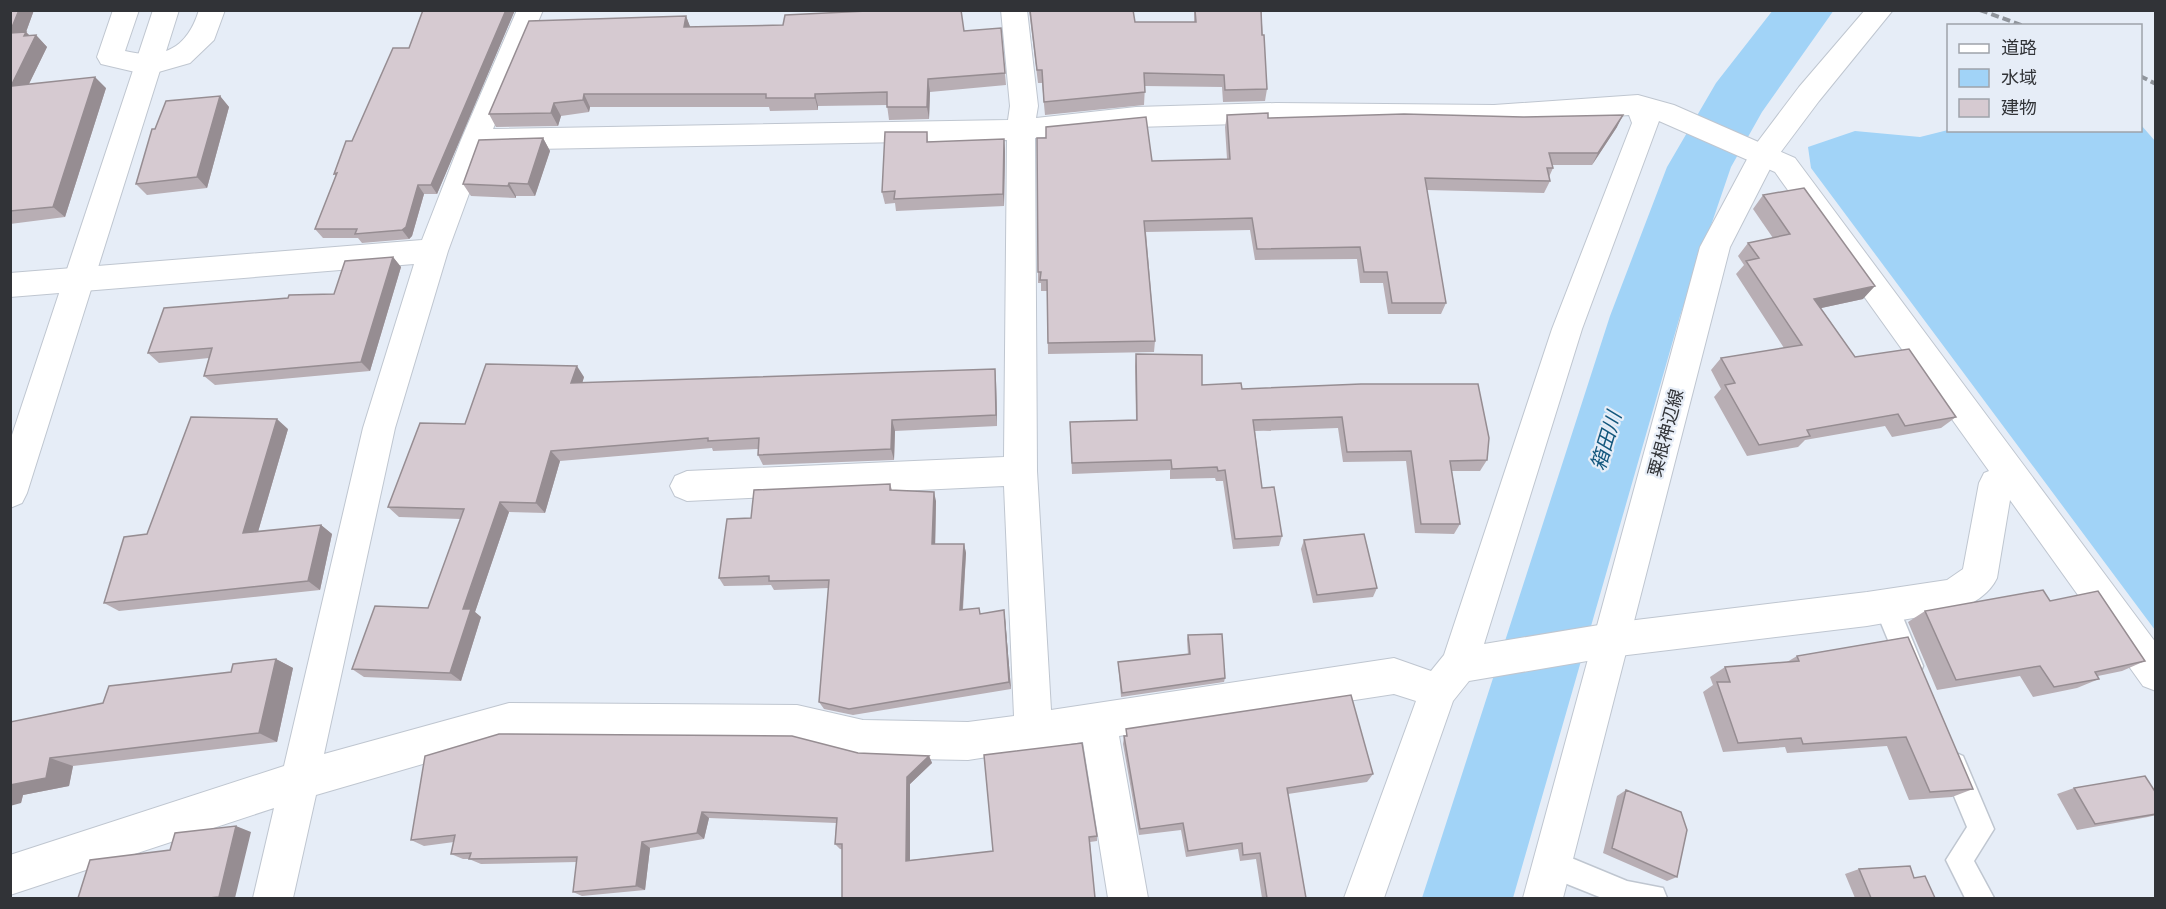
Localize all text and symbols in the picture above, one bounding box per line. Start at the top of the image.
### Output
legend [1947,24,2142,132]
text: 道路 [2001,36,2037,59]
text: 水域 [2001,66,2037,89]
text: 建物 [2001,96,2037,119]
street label: 粟根神辺線 [1643,386,1688,479]
water label: 箱田川 [1585,407,1627,473]

